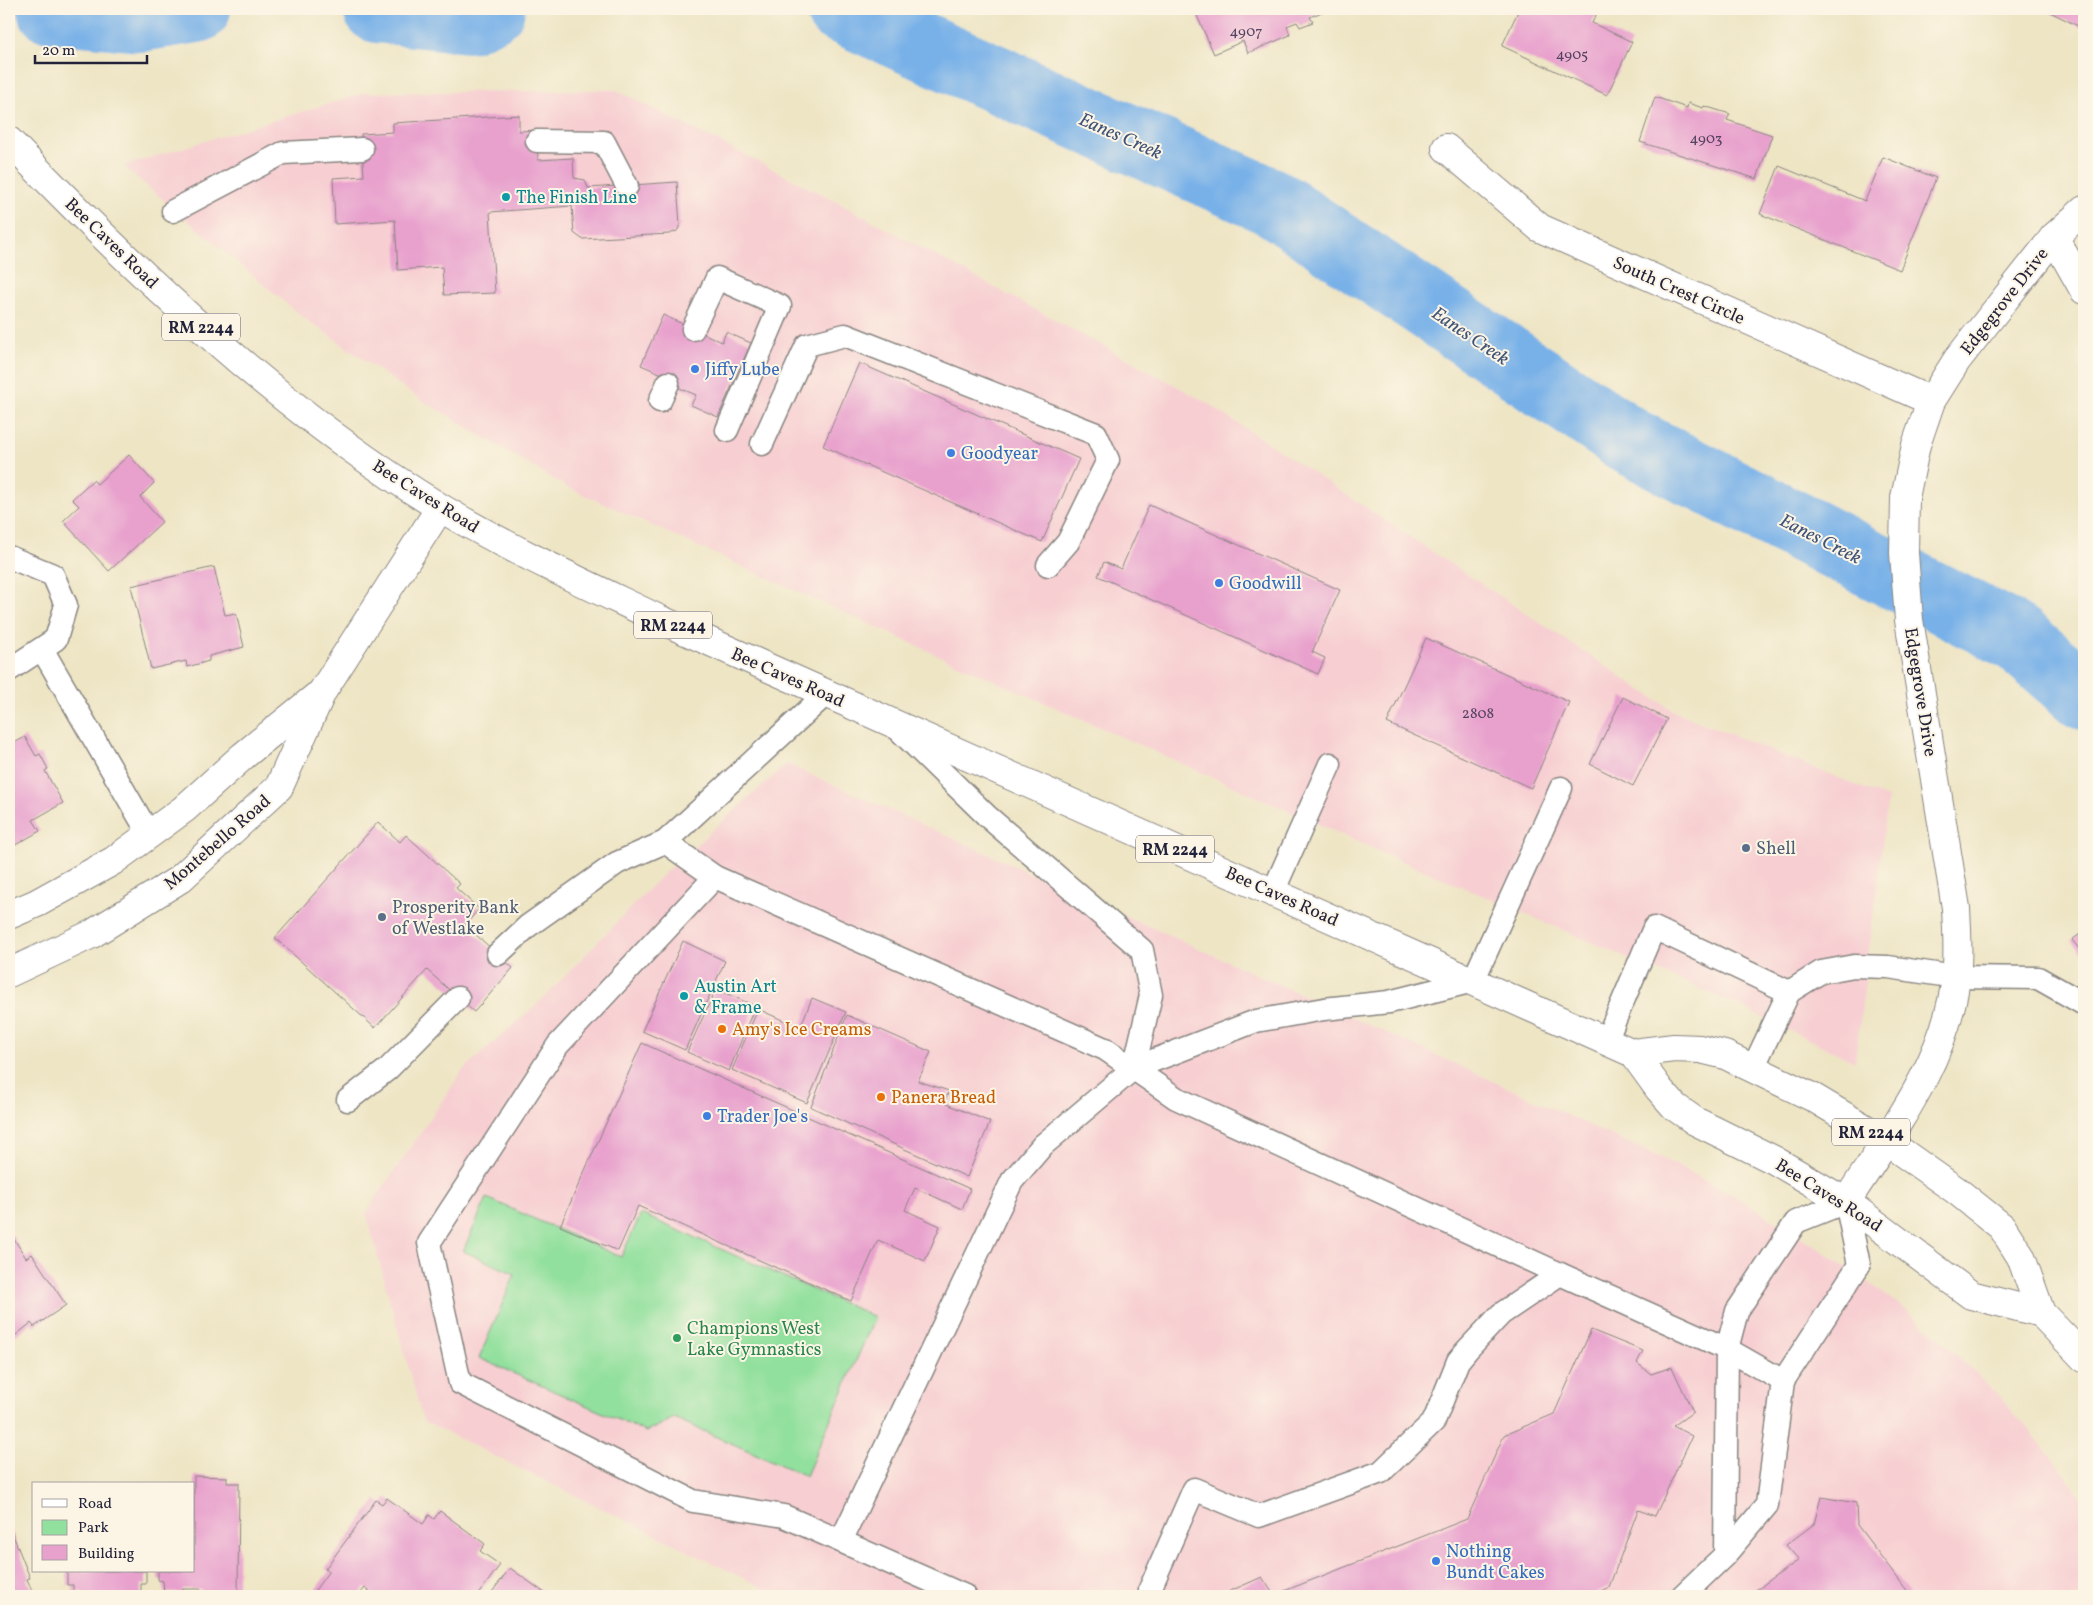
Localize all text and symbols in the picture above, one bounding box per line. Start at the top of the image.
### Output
house number: 4907 [1230,22,1262,43]
scale bar [35,32,148,64]
text: 20 m [42,41,75,62]
house number: 4905 [1556,45,1588,66]
water label: Eanes Creek [1074,107,1166,167]
house number: 4903 [1690,129,1722,150]
place label: The Finish Line [516,186,637,211]
marker: The Finish Line [500,191,512,203]
street label: Bee Caves Road [58,193,163,295]
street label: Edgegrove Drive [1955,243,2055,361]
street label: South Crest Circle [1608,251,1748,332]
water label: Eanes Creek [1426,301,1514,372]
road number: RM 2244 [162,314,240,341]
place label: Jiffy Lube [705,358,780,383]
marker: Jiffy Lube [689,363,701,375]
place label: Goodyear [961,442,1039,467]
marker: Goodyear [945,447,957,459]
street label: Bee Caves Road [367,454,484,540]
water label: Eanes Creek [1775,508,1866,572]
place label: Goodwill [1229,572,1302,597]
marker: Goodwill [1213,577,1225,589]
road number: RM 2244 [634,612,712,638]
street label: Edgegrove Drive [1897,626,1942,759]
street label: Bee Caves Road [727,642,848,715]
house number: 2808 [1462,704,1494,725]
street label: Montebello Road [159,790,277,897]
road number: RM 2244 [1136,836,1214,862]
place label: Shell [1756,837,1796,862]
marker: Shell [1740,842,1752,854]
street label: Bee Caves Road [1221,861,1342,934]
place label: Prosperity Bank of Westlake [392,896,519,942]
marker: Prosperity Bank of Westlake [376,911,388,923]
place label: Austin Art & Frame [694,975,777,1021]
marker: Austin Art & Frame [678,990,690,1002]
place label: Amy's Ice Creams [732,1018,871,1043]
marker: Amy's Ice Creams [716,1023,728,1035]
place label: Panera Bread [891,1086,996,1111]
marker: Panera Bread [875,1091,887,1103]
place label: Trader Joe's [717,1105,808,1130]
marker: Trader Joe's [701,1110,713,1122]
road number: RM 2244 [1832,1118,1910,1146]
street label: Bee Caves Road [1770,1153,1887,1239]
place label: Champions West Lake Gymnastics [687,1317,821,1363]
marker: Champions West Lake Gymnastics [671,1332,683,1344]
legend [32,1482,195,1572]
text: Road [78,1494,112,1515]
text: Park [78,1518,109,1539]
place label: Nothing Bundt Cakes [1446,1540,1545,1586]
text: Building [78,1544,135,1565]
marker: Nothing Bundt Cakes [1430,1555,1442,1567]

